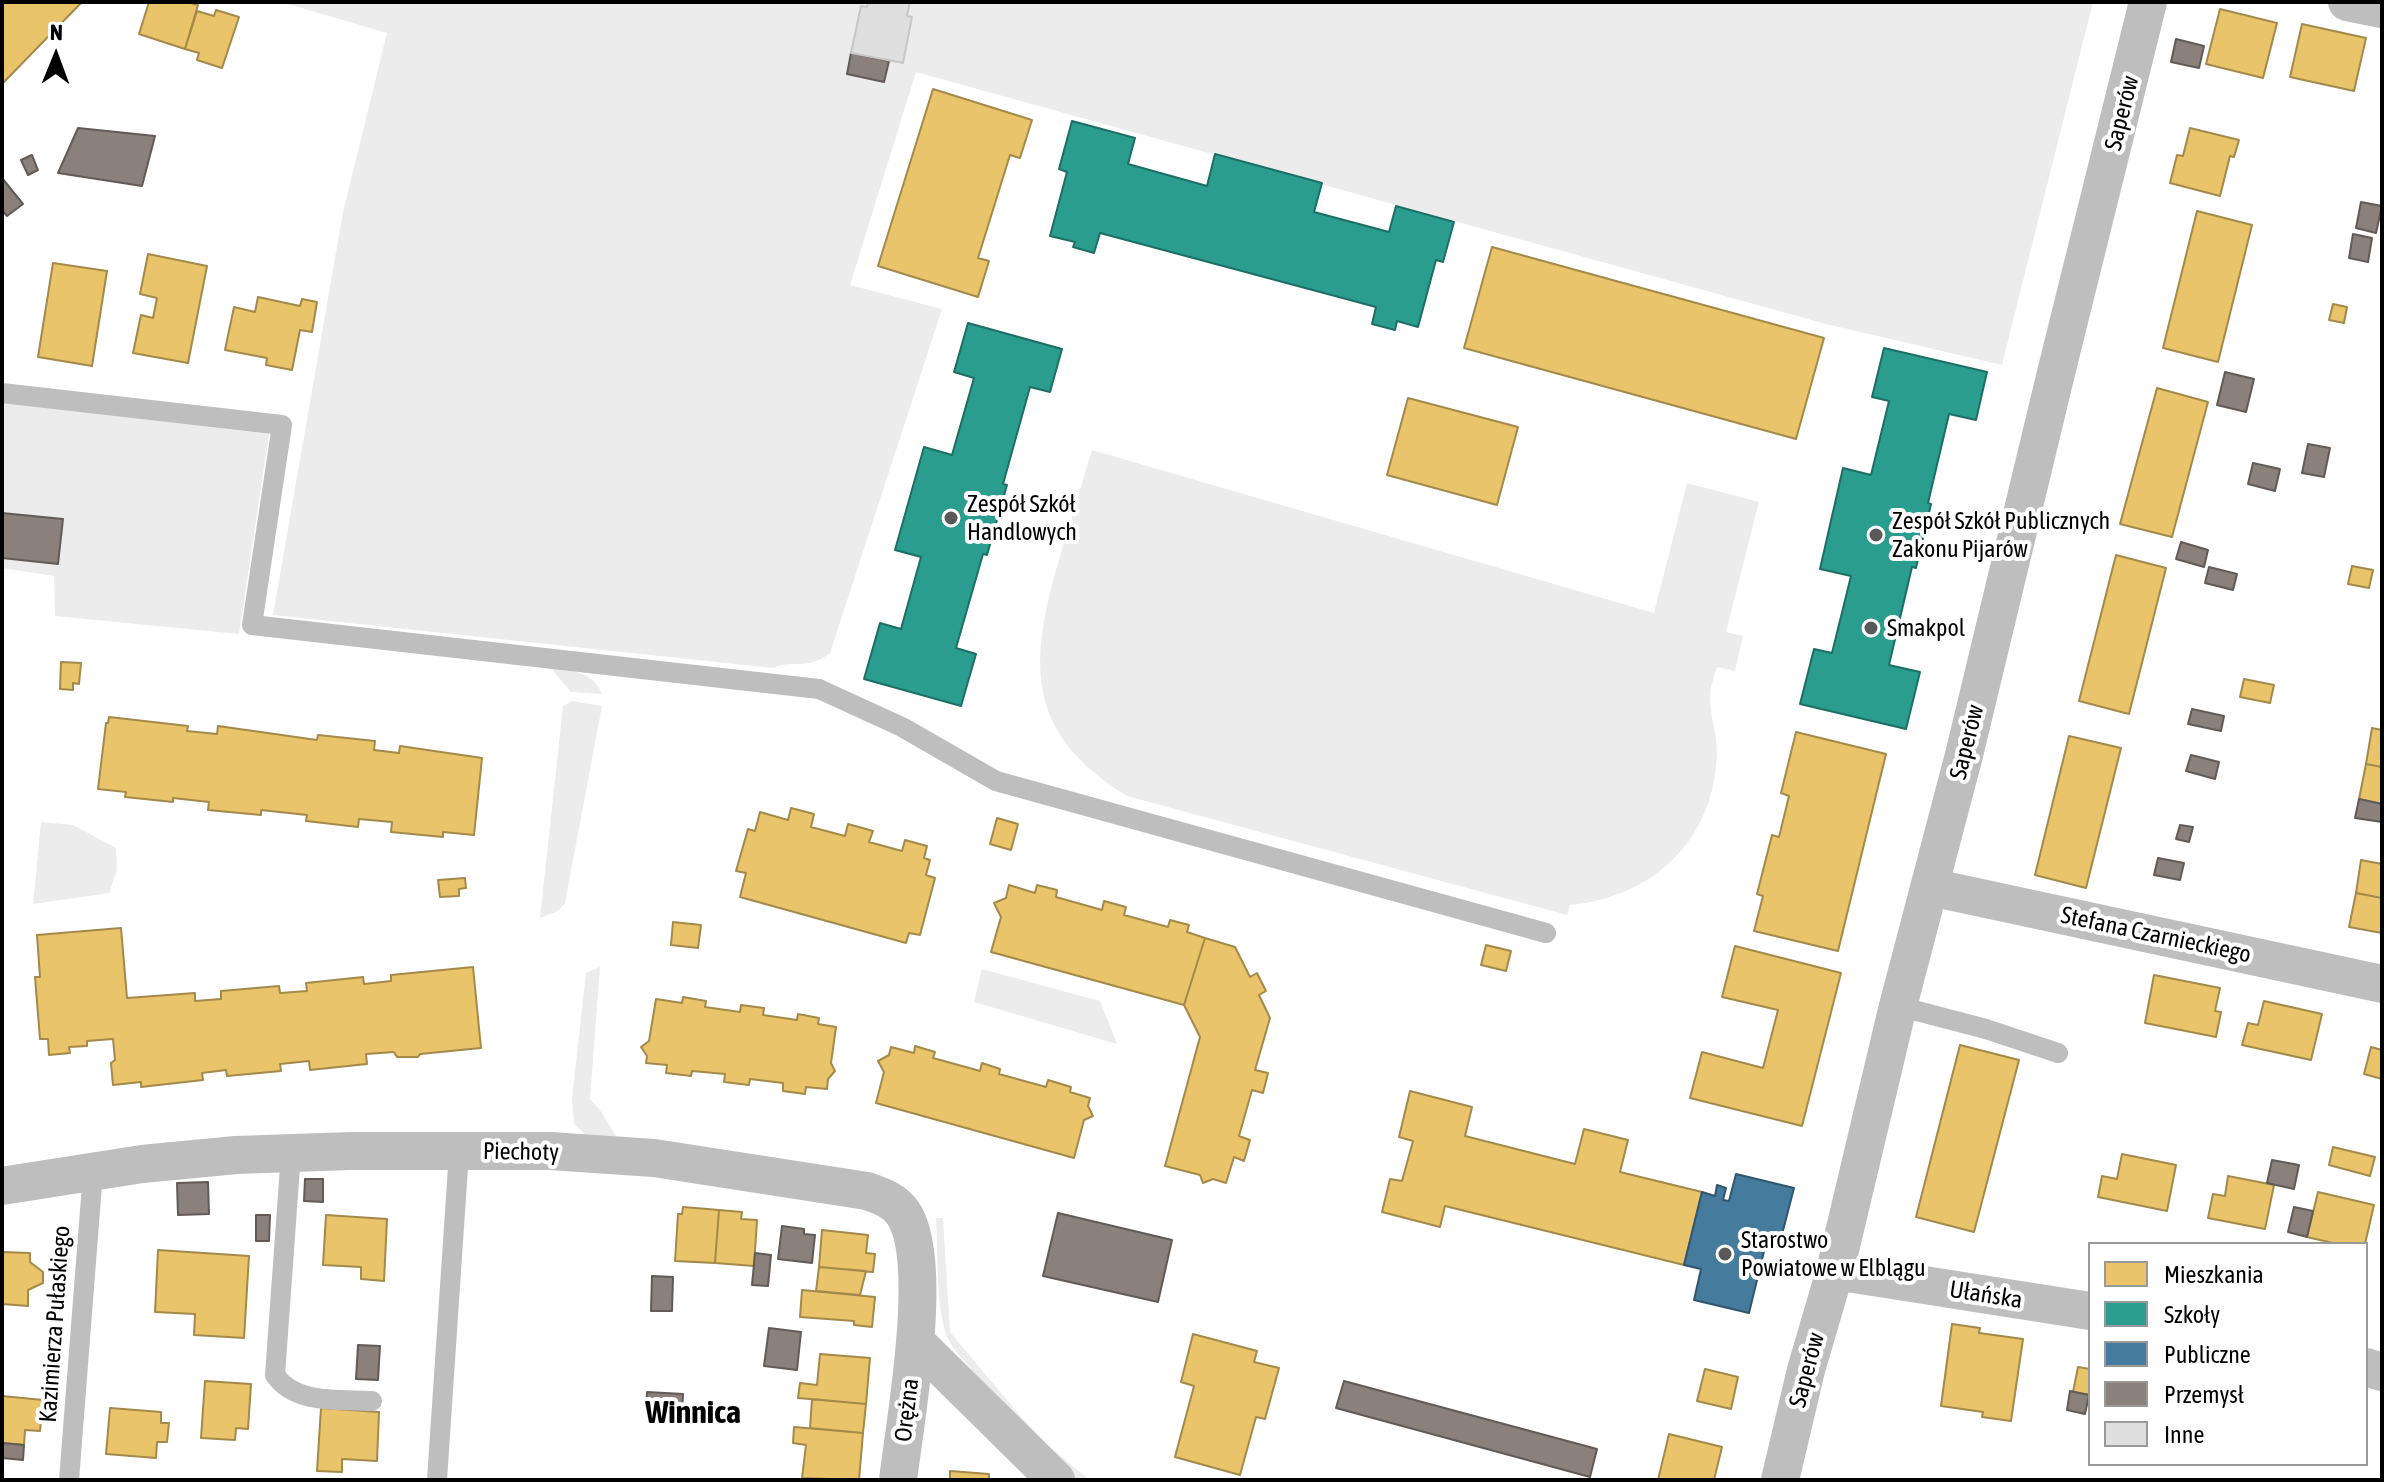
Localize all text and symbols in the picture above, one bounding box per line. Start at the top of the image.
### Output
north arrow [16,16,96,96]
text: N [50,19,63,45]
street label: Saperów [2099,73,2145,153]
place label: Zespół Szkół Handlowych [967,490,1077,546]
place label: Zespół Szkół Publicznych Zakonu Pijarów [1892,507,2110,563]
marker: Zespół Szkół Handlowych [942,509,960,527]
marker: Zespół Szkół Publicznych Zakonu Pijarów [1867,526,1885,544]
place label: Smakpol [1887,614,1965,642]
marker: Smakpol [1862,619,1880,637]
street label: Saperów [1944,702,1990,782]
street label: Stefana Czarnieckiego [2058,901,2254,969]
street label: Piechoty [483,1137,559,1167]
street label: Kazimierza Pułaskiego [34,1225,76,1423]
place label: Starostwo Powiatowe w Elblągu [1741,1226,1926,1282]
legend [2088,1242,2368,1466]
marker: Starostwo Powiatowe w Elblągu [1716,1245,1734,1263]
text: Mieszkania [2164,1261,2264,1288]
street label: Ułańska [1947,1275,2025,1315]
text: Szkoły [2164,1301,2220,1328]
street label: Saperów [1783,1330,1831,1410]
text: Publiczne [2164,1341,2251,1368]
street label: Orężna [889,1377,925,1443]
text: Przemysł [2164,1381,2244,1408]
district label: Winnica [645,1394,741,1432]
text: Inne [2164,1421,2204,1448]

